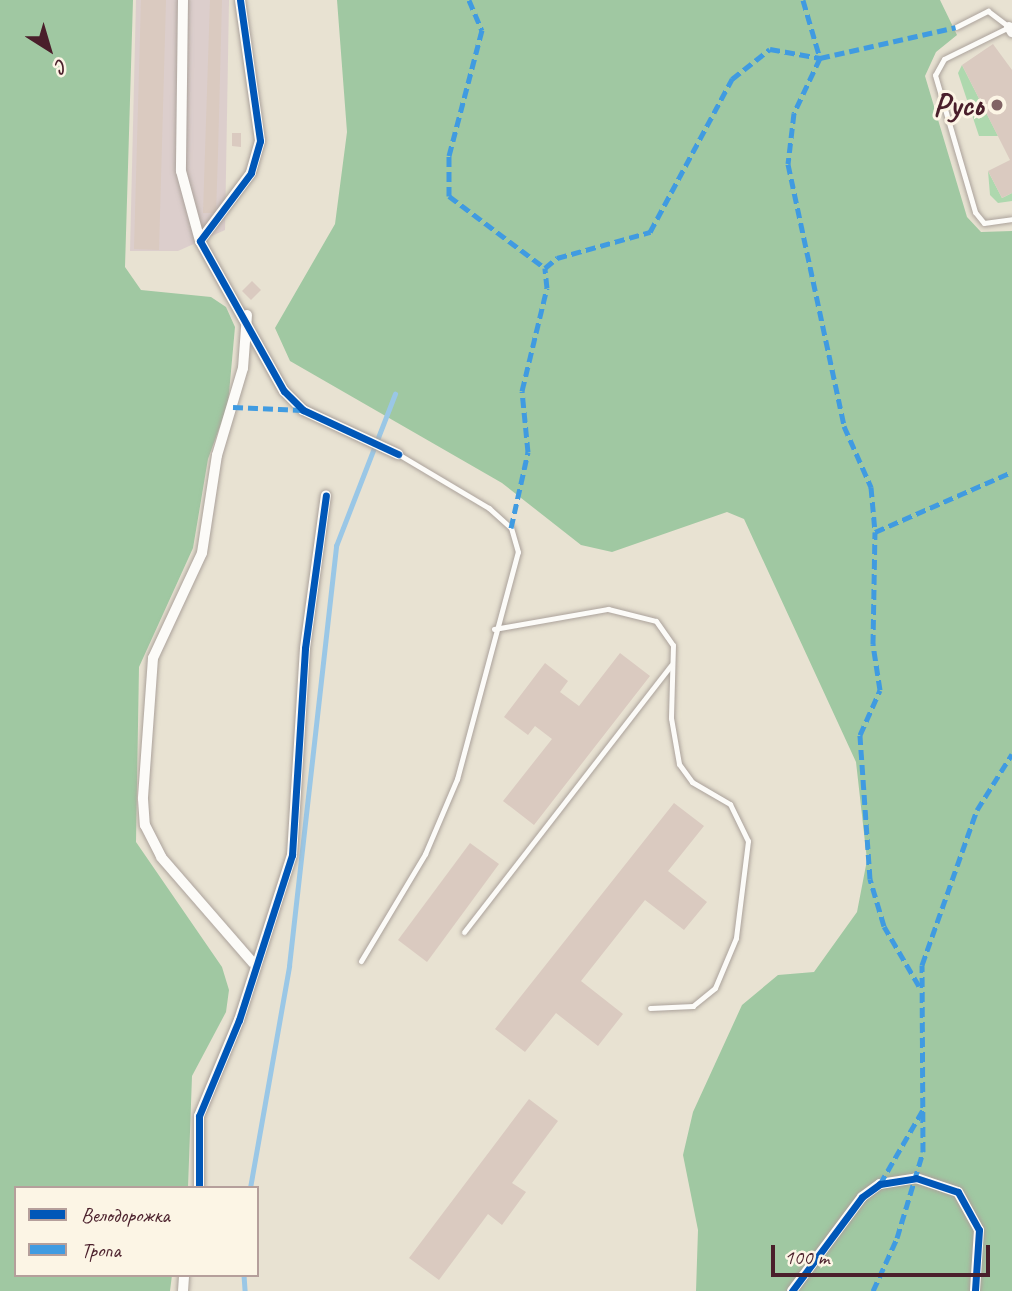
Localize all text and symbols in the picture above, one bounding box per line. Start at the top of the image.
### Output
north arrow [14,14,84,84]
text: С [51,53,73,78]
place label: Русь [933,85,983,125]
marker: Русь [989,97,1005,113]
legend [14,1186,259,1277]
text: Велодорожка [81,1202,170,1228]
scale bar [774,1232,993,1276]
text: Тропа [81,1237,121,1263]
text: 100 m [784,1244,829,1270]

